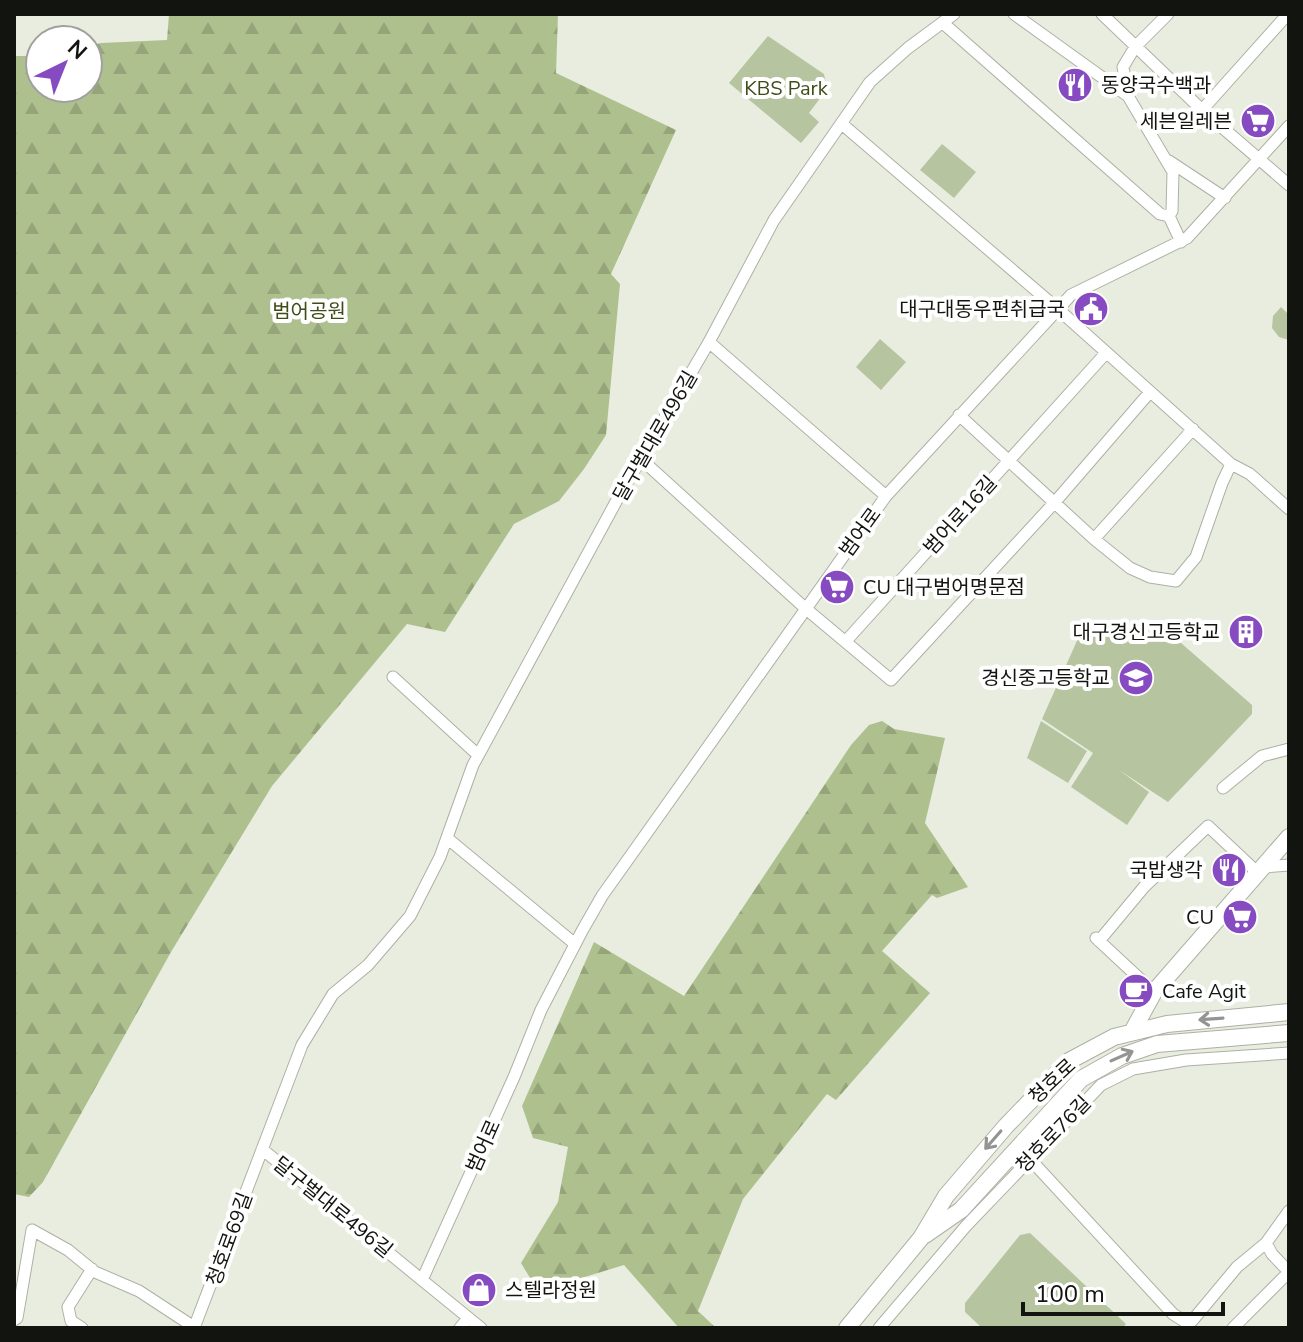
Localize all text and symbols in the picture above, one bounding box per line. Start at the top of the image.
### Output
north arrow [24,24,104,104]
text: N [61,34,93,67]
restaurant icon: 동양국수백과 [1056,66,1094,104]
place label: 동양국수백과 [1101,72,1211,99]
park label: KBS Park [744,75,829,102]
supermarket icon: 세븐일레븐 [1239,102,1277,140]
place label: 세븐일레븐 [1140,108,1232,135]
public building icon: 대구대동우편취급국 [1072,290,1110,328]
place label: 대구대동우편취급국 [899,296,1065,323]
park label: 범어공원 [272,298,346,325]
street label: 달구벌대로496길 [607,366,704,506]
street label: 범어로16길 [918,470,1003,561]
street label: 범어로 [833,502,888,563]
supermarket icon: CU 대구범어명문점 [818,568,856,606]
place label: CU 대구범어명문점 [863,574,1025,601]
building icon: 대구경신고등학교 [1227,613,1265,651]
place label: 대구경신고등학교 [1073,619,1220,646]
school or university icon: 경신중고등학교 [1117,659,1155,697]
place label: 경신중고등학교 [981,665,1110,692]
restaurant icon: 국밥생각 [1210,851,1248,889]
place label: 국밥생각 [1129,857,1203,884]
supermarket icon: CU [1221,898,1259,936]
place label: CU [1186,904,1214,931]
cafe icon: Cafe Agit [1117,972,1155,1010]
place label: Cafe Agit [1162,978,1247,1005]
one-way arrow [1198,1012,1225,1027]
one-way arrow [1109,1048,1134,1063]
street label: 청호로 [1023,1053,1082,1110]
street label: 청호로76길 [1010,1090,1097,1179]
street label: 범어로 [460,1115,507,1177]
one-way arrow [985,1130,1003,1150]
street label: 달구벌대로496길 [267,1151,398,1264]
street label: 청호로69길 [200,1189,259,1290]
scale bar [1023,1266,1223,1316]
shop icon: 스텔라정원 [460,1271,498,1309]
place label: 스텔라정원 [505,1277,597,1304]
text: 100 m [1035,1278,1105,1310]

